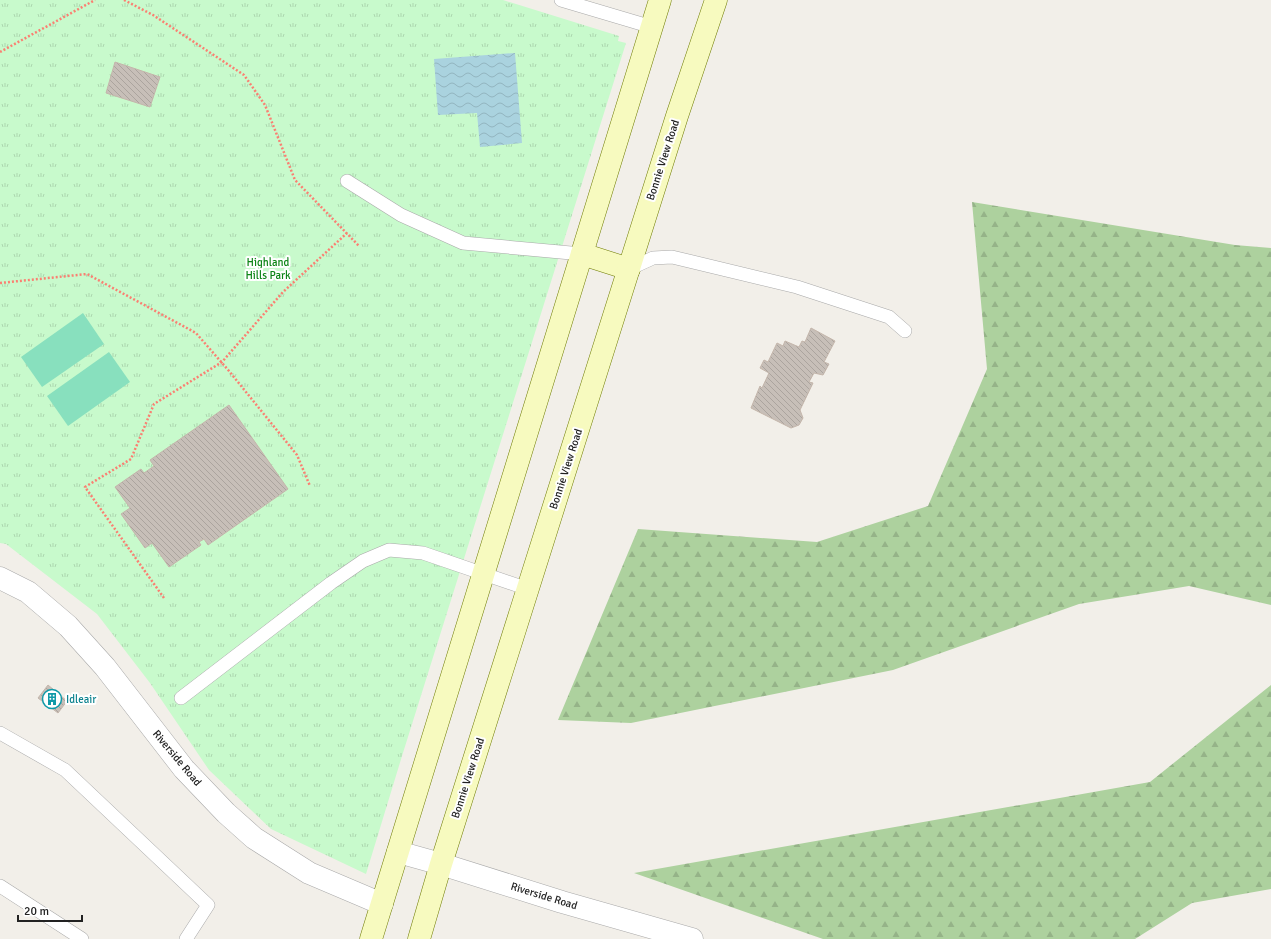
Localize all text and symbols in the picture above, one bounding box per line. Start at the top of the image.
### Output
street label: Bonnie View Road [644,118,682,202]
park label: Highland Hills Park [245,256,291,282]
street label: Bonnie View Road [547,427,585,511]
building icon: Idleair [41,688,63,710]
place label: Idleair [66,693,96,706]
street label: Riverside Road [150,727,204,789]
street label: Bonnie View Road [449,736,487,820]
street label: Riverside Road [509,880,579,912]
scale bar [18,897,82,923]
text: 20 m [24,904,49,919]

